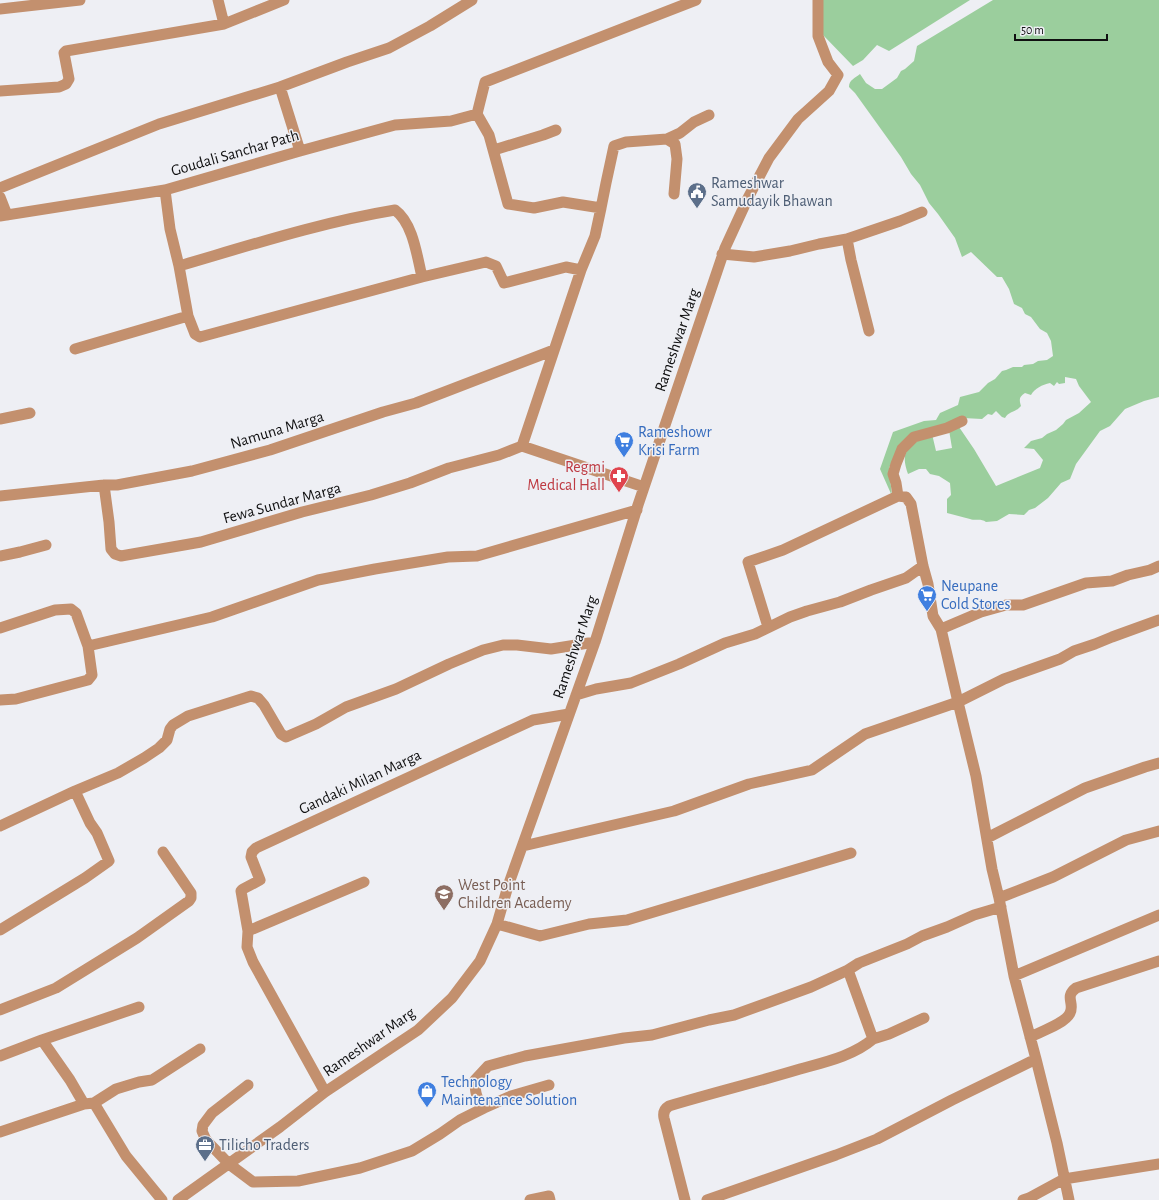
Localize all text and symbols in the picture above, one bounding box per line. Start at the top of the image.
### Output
scale bar [1015,16,1107,42]
text: 50 m [1021,24,1044,36]
street label: Goudali Sanchar Path [169,127,301,179]
place label: Rameshwar Samudayik Bhawan [711,175,833,210]
public building icon: Rameshwar Samudayik Bhawan [686,181,708,209]
street label: Rameshwar Marg [652,286,702,394]
street label: Namuna Marga [228,408,326,452]
place label: Rameshowr Krisi Farm [638,424,713,458]
supermarket icon: Rameshowr Krisi Farm [613,430,635,458]
place label: Regmi Medical Hall [527,459,605,493]
pharmacy icon: Regmi Medical Hall [608,465,630,493]
street label: Fewa Sundar Marga [221,480,343,526]
place label: Neupane Cold Stores [941,578,1010,612]
supermarket icon: Neupane Cold Stores [916,584,938,612]
street label: Rameshwar Marg [550,593,600,701]
street label: Gandaki Milan Marga [296,747,424,817]
place label: West Point Children Academy [458,877,572,912]
school or university icon: West Point Children Academy [433,883,455,911]
street label: Rameshwar Marg [320,1004,418,1080]
place label: Technology Maintenance Solution [441,1074,577,1108]
shop icon: Technology Maintenance Solution [416,1080,438,1108]
office icon: Tilicho Traders [194,1134,216,1162]
place label: Tilicho Traders [219,1137,310,1153]

